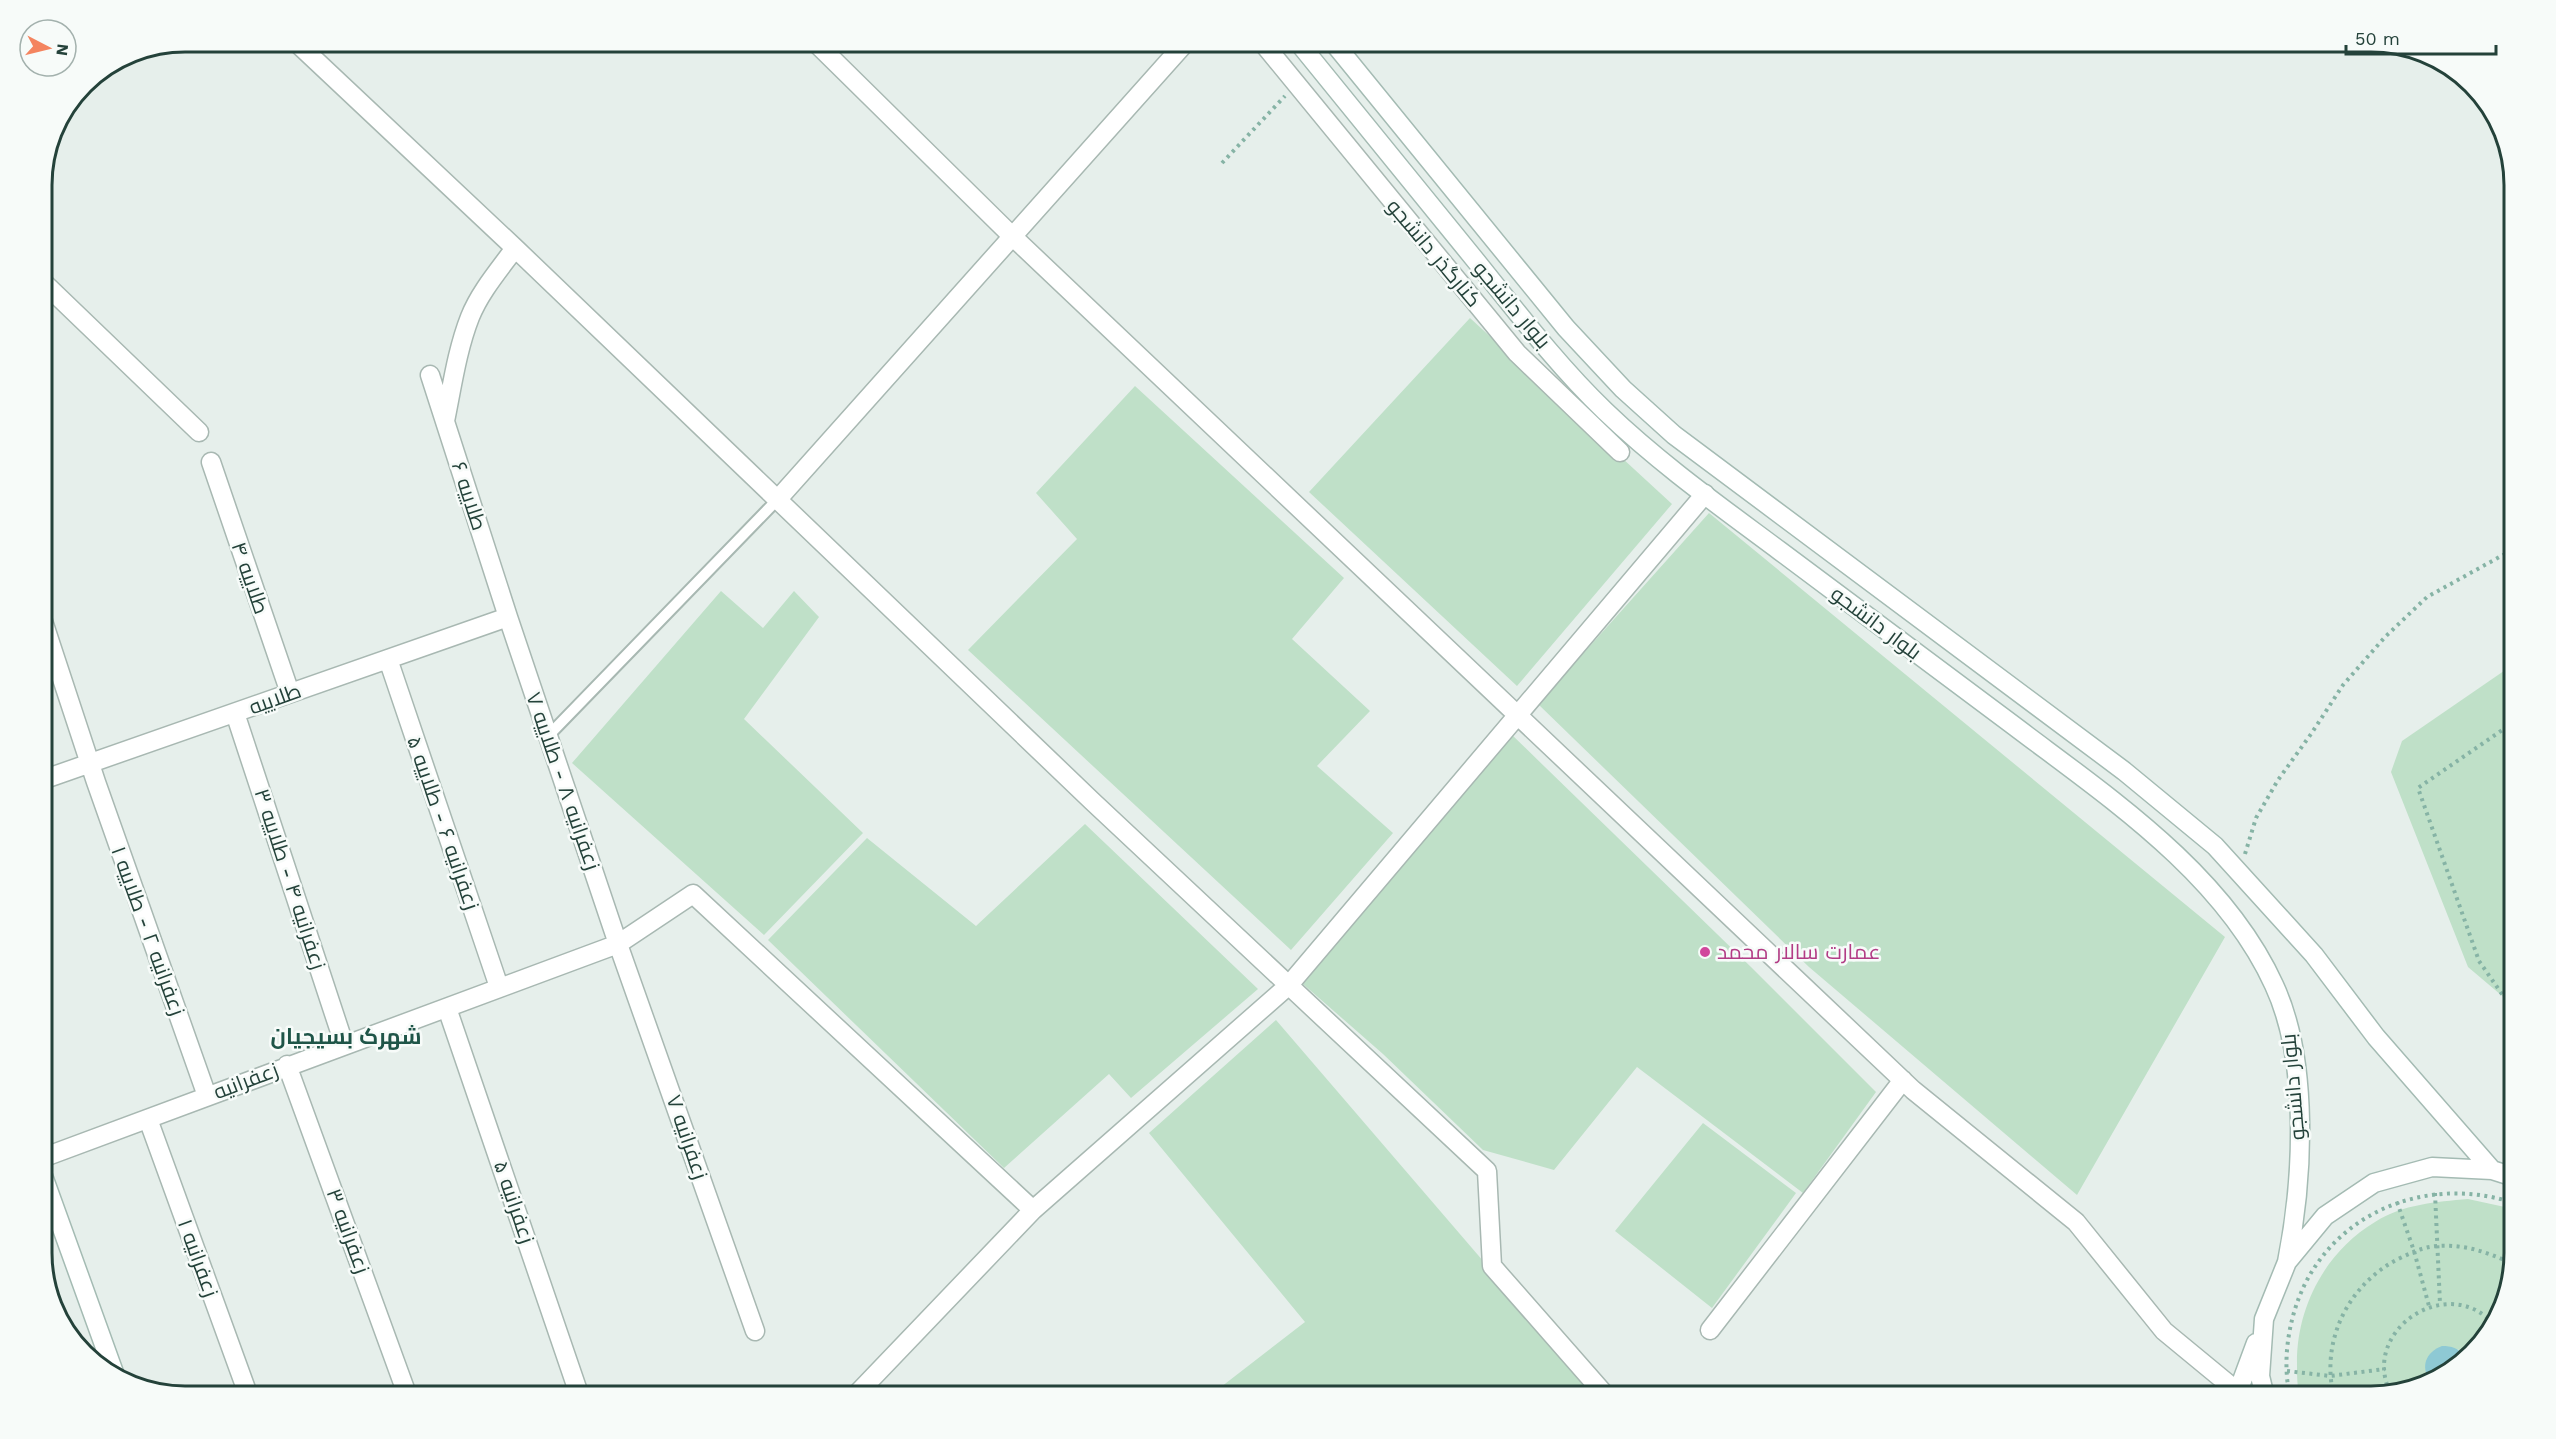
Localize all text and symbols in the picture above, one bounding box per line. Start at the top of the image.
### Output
north arrow [18,18,78,78]
scale bar [2346,18,2496,56]
text: 50 m [2355,28,2400,49]
text: N [52,43,73,57]
street label: کنارگذر دانشجو [1382,194,1487,312]
street label: بلوار دانشجو [1468,256,1556,354]
street label: طلاییه ۶ [447,458,492,533]
street label: طلاییه ۴ [226,538,274,617]
street label: بلوار دانشجو [1826,580,1926,665]
street label: طلاییه [245,678,304,719]
street label: زعفرانیه ۸ - طلاییه ۷ [521,689,606,873]
street label: زعفرانیه ۶ - طلاییه ۵ [402,733,485,913]
street label: زعفرانیه ۴ - طلاییه ۳ [249,785,331,972]
street label: زعفرانیه ۲ - طلاییه ۱ [106,843,191,1019]
place label: عمارت سالار محمد [1717,939,1880,964]
marker: عمارت سالار محمد [1698,945,1712,959]
district label: شهرک بسیجیان [271,1024,421,1050]
street label: بلوار دانشجو [2275,1033,2310,1141]
street label: زعفرانیه [210,1057,282,1104]
street label: زعفرانیه ۷ [661,1091,714,1182]
street label: زعفرانیه ۵ [489,1157,540,1247]
street label: زعفرانیه ۳ [322,1185,375,1277]
street label: زعفرانیه ۱ [173,1216,224,1300]

